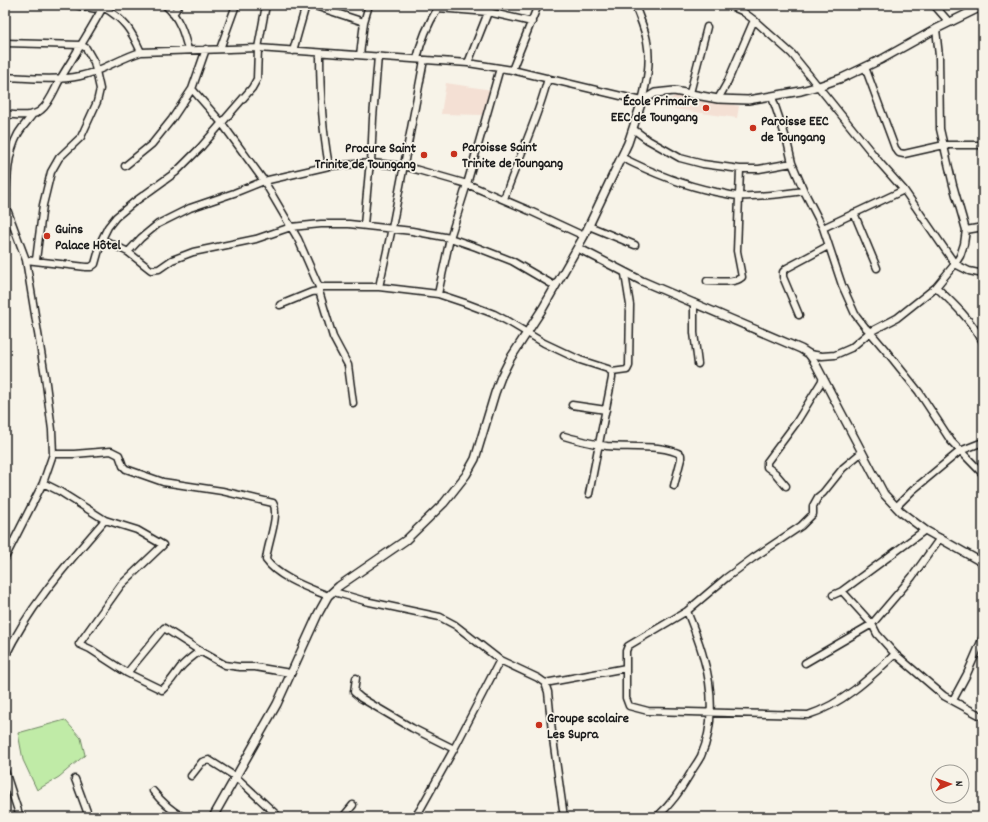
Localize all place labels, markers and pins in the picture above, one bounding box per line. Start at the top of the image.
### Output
place label: École Primaire EEC de Toungang [611,92,698,128]
marker: École Primaire EEC de Toungang [701,103,711,113]
place label: Paroisse EEC de Toungang [761,112,829,148]
marker: Paroisse EEC de Toungang [748,123,758,133]
place label: Paroisse Saint Trinite de Toungang [462,138,563,174]
place label: Procure Saint Trinite de Toungang [315,139,417,175]
marker: Paroisse Saint Trinite de Toungang [449,149,459,159]
marker: Procure Saint Trinite de Toungang [419,150,429,160]
place label: Guins Palace Hôtel [55,220,122,256]
marker: Guins Palace Hôtel [42,231,52,241]
place label: Groupe scolaire Les Supra [547,709,629,745]
marker: Groupe scolaire Les Supra [534,720,544,730]

